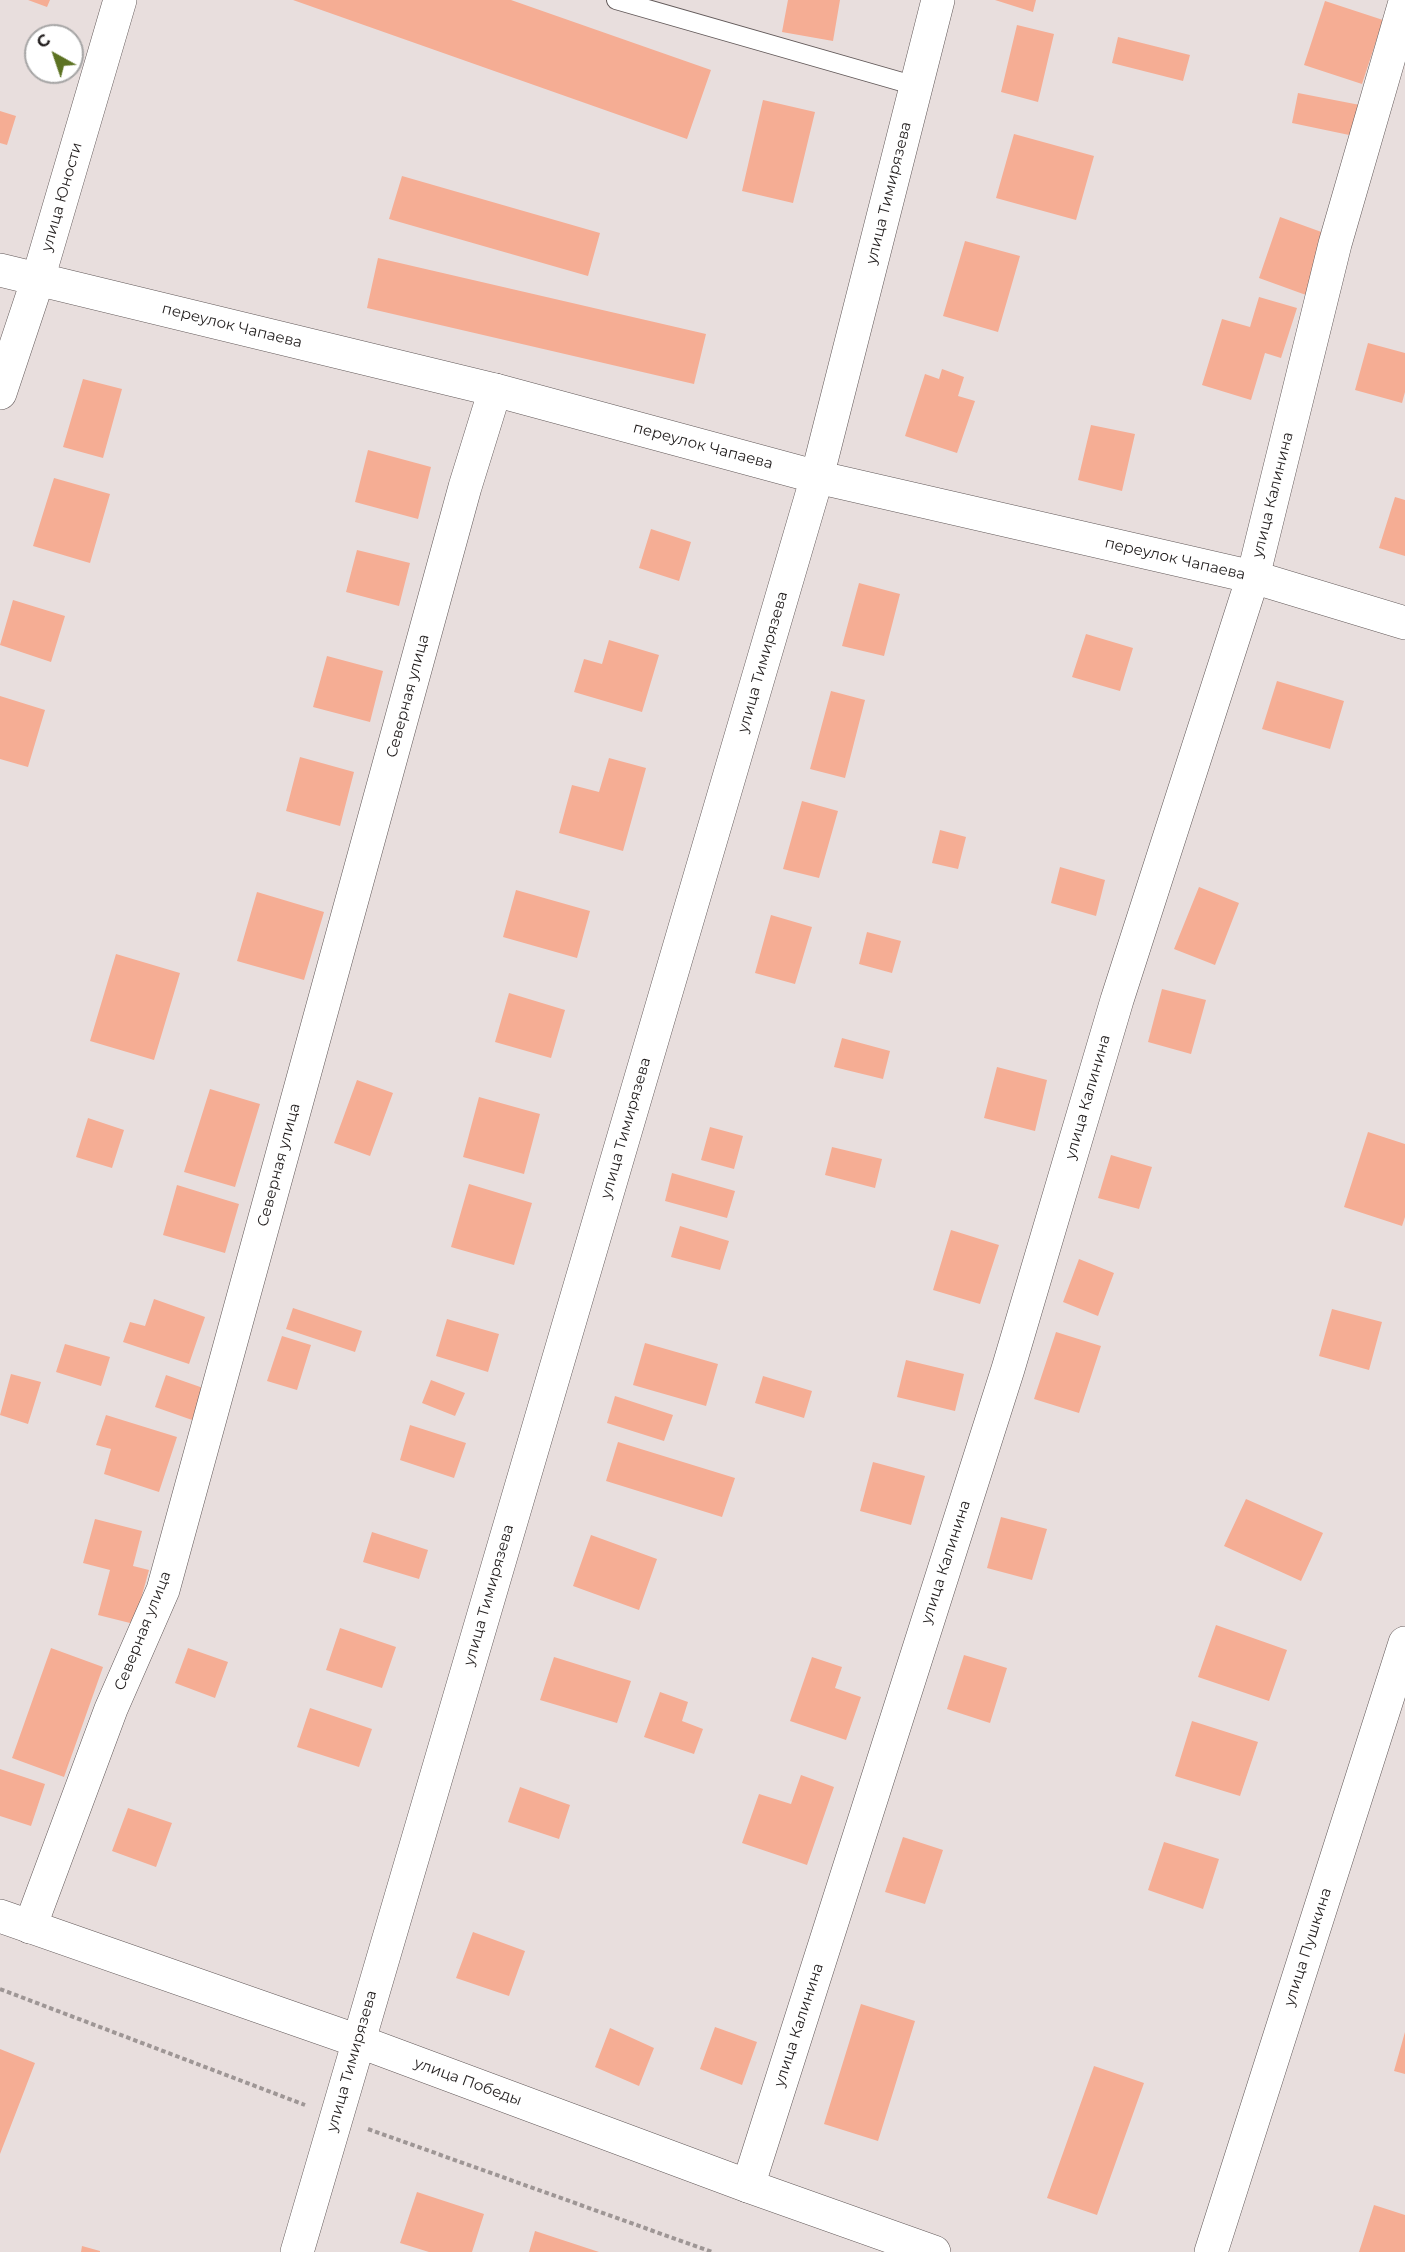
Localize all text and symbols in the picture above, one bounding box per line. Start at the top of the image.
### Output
north arrow [24,24,84,84]
text: С [33,30,54,52]
street label: улица Тимирязева [863,120,915,266]
street label: улица Юности [38,140,86,254]
street label: переулок Чапаева [160,300,304,352]
street label: переулок Чапаева [631,419,775,473]
street label: улица Калинина [1249,430,1297,560]
street label: переулок Чапаева [1103,534,1247,584]
street label: улица Тимирязева [734,589,792,735]
street label: Северная улица [383,632,433,760]
street label: улица Калинина [1062,1033,1114,1161]
street label: улица Тимирязева [597,1055,655,1201]
street label: Северная улица [254,1101,304,1229]
street label: улица Калинина [918,1498,974,1626]
street label: улица Тимирязева [460,1522,518,1668]
street label: Северная улица [111,1569,175,1693]
street label: улица Пушкина [1280,1886,1336,2008]
street label: улица Калинина [771,1961,827,2089]
street label: улица Тимирязева [323,1988,381,2134]
street label: улица Победы [412,2054,524,2110]

